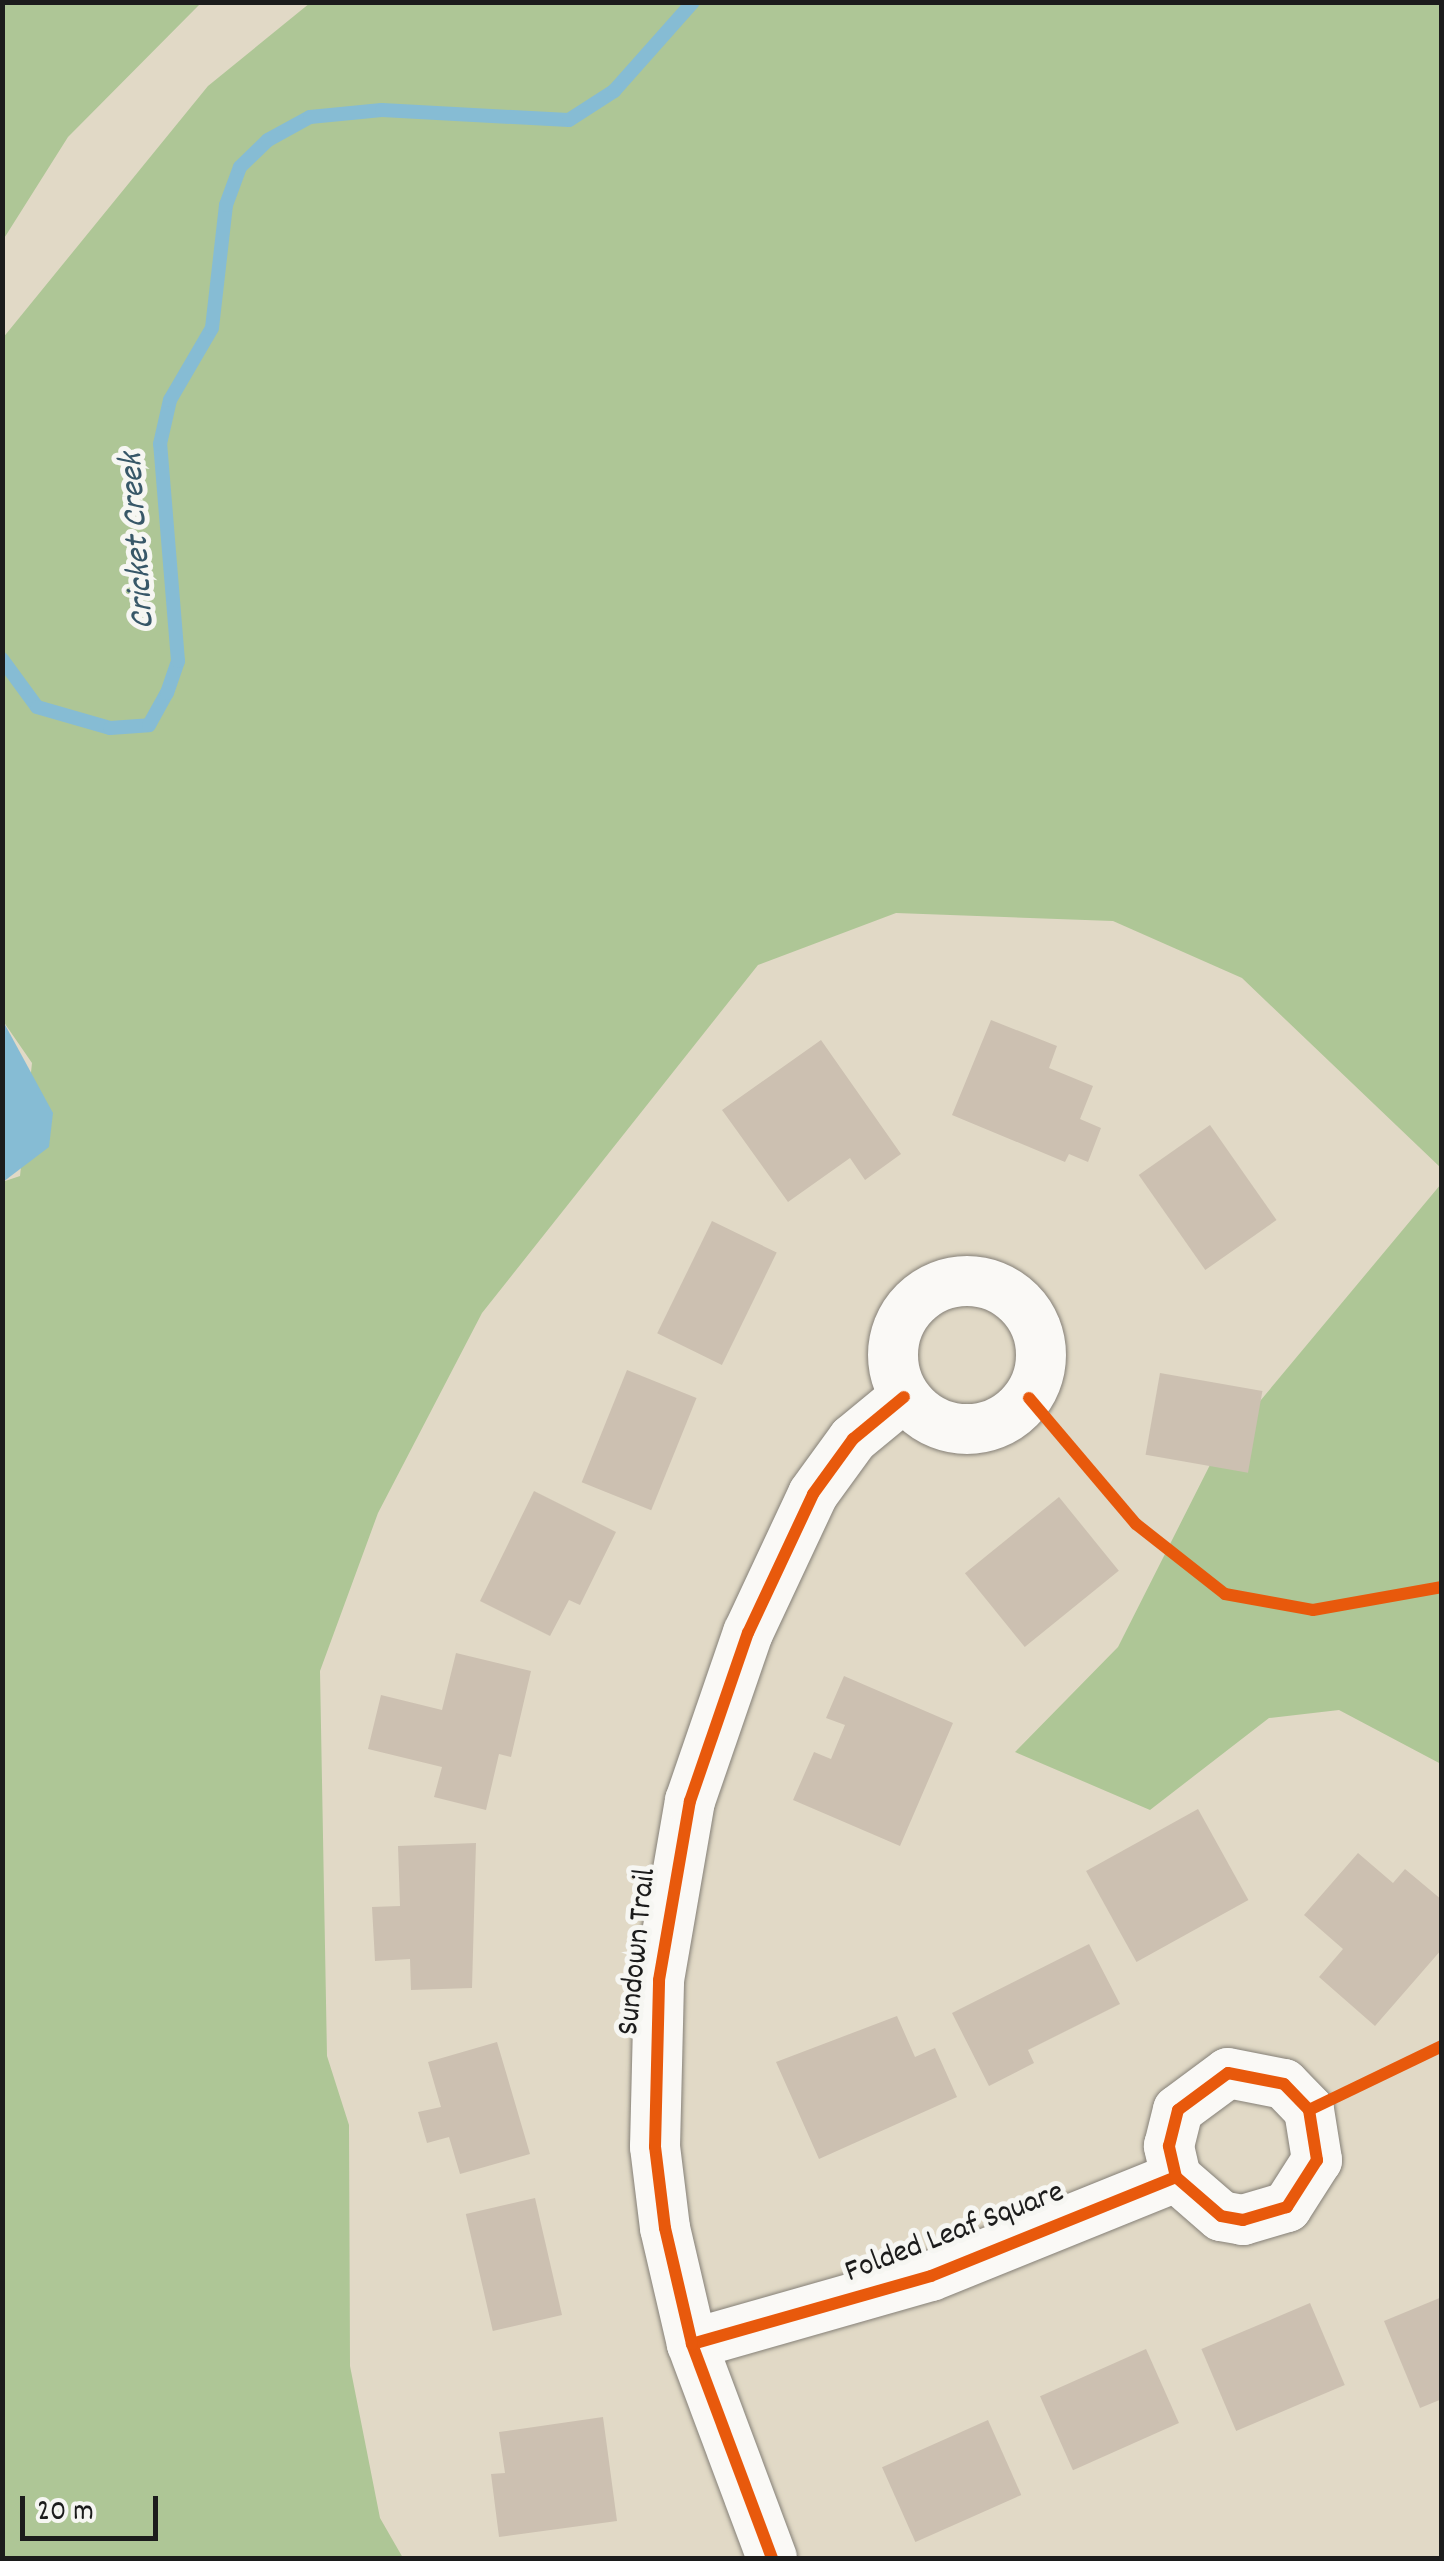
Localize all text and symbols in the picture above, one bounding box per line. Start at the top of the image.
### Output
water label: Cricket Creek [112,451,166,631]
street label: Sundown Trail [611,1867,667,2037]
street label: Folded Leaf Square [840,2175,1070,2293]
scale bar [25,2476,162,2538]
text: 20 m [37,2492,94,2535]

